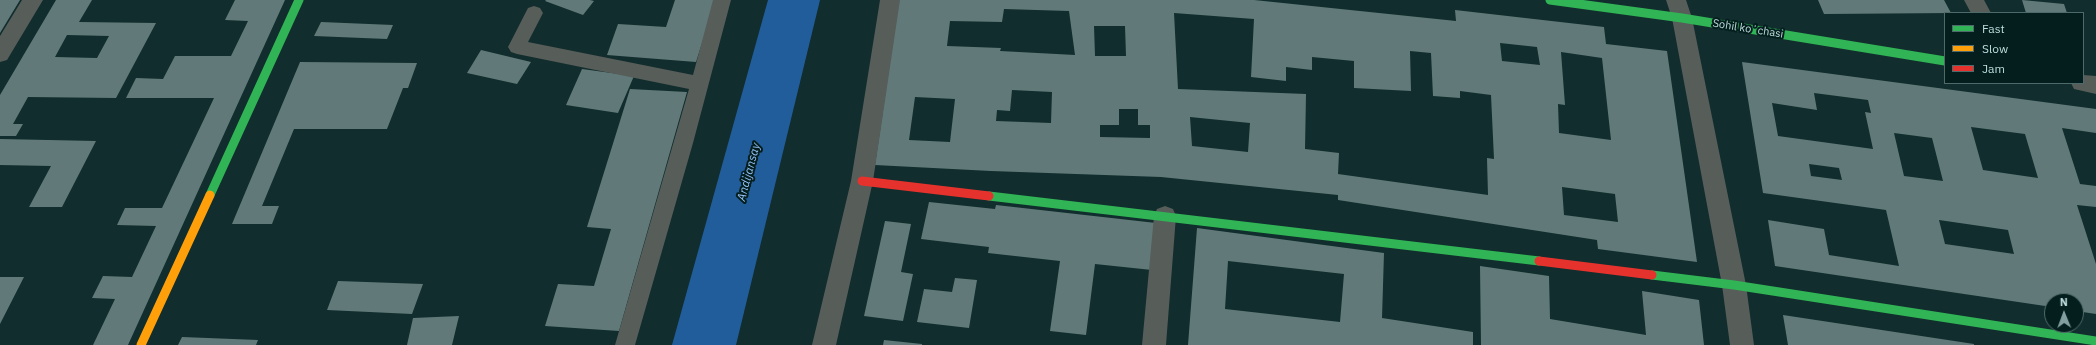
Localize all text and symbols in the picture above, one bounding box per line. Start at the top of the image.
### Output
legend [1944,12,2084,84]
street label: Sohil koʻchasi [1712,17,1784,41]
text: Fast [1982,21,2005,36]
text: Slow [1982,41,2008,56]
text: Jam [1982,61,2005,76]
water label: Andijansay [734,141,764,203]
north arrow [2044,293,2084,333]
text: N [2060,295,2068,309]

